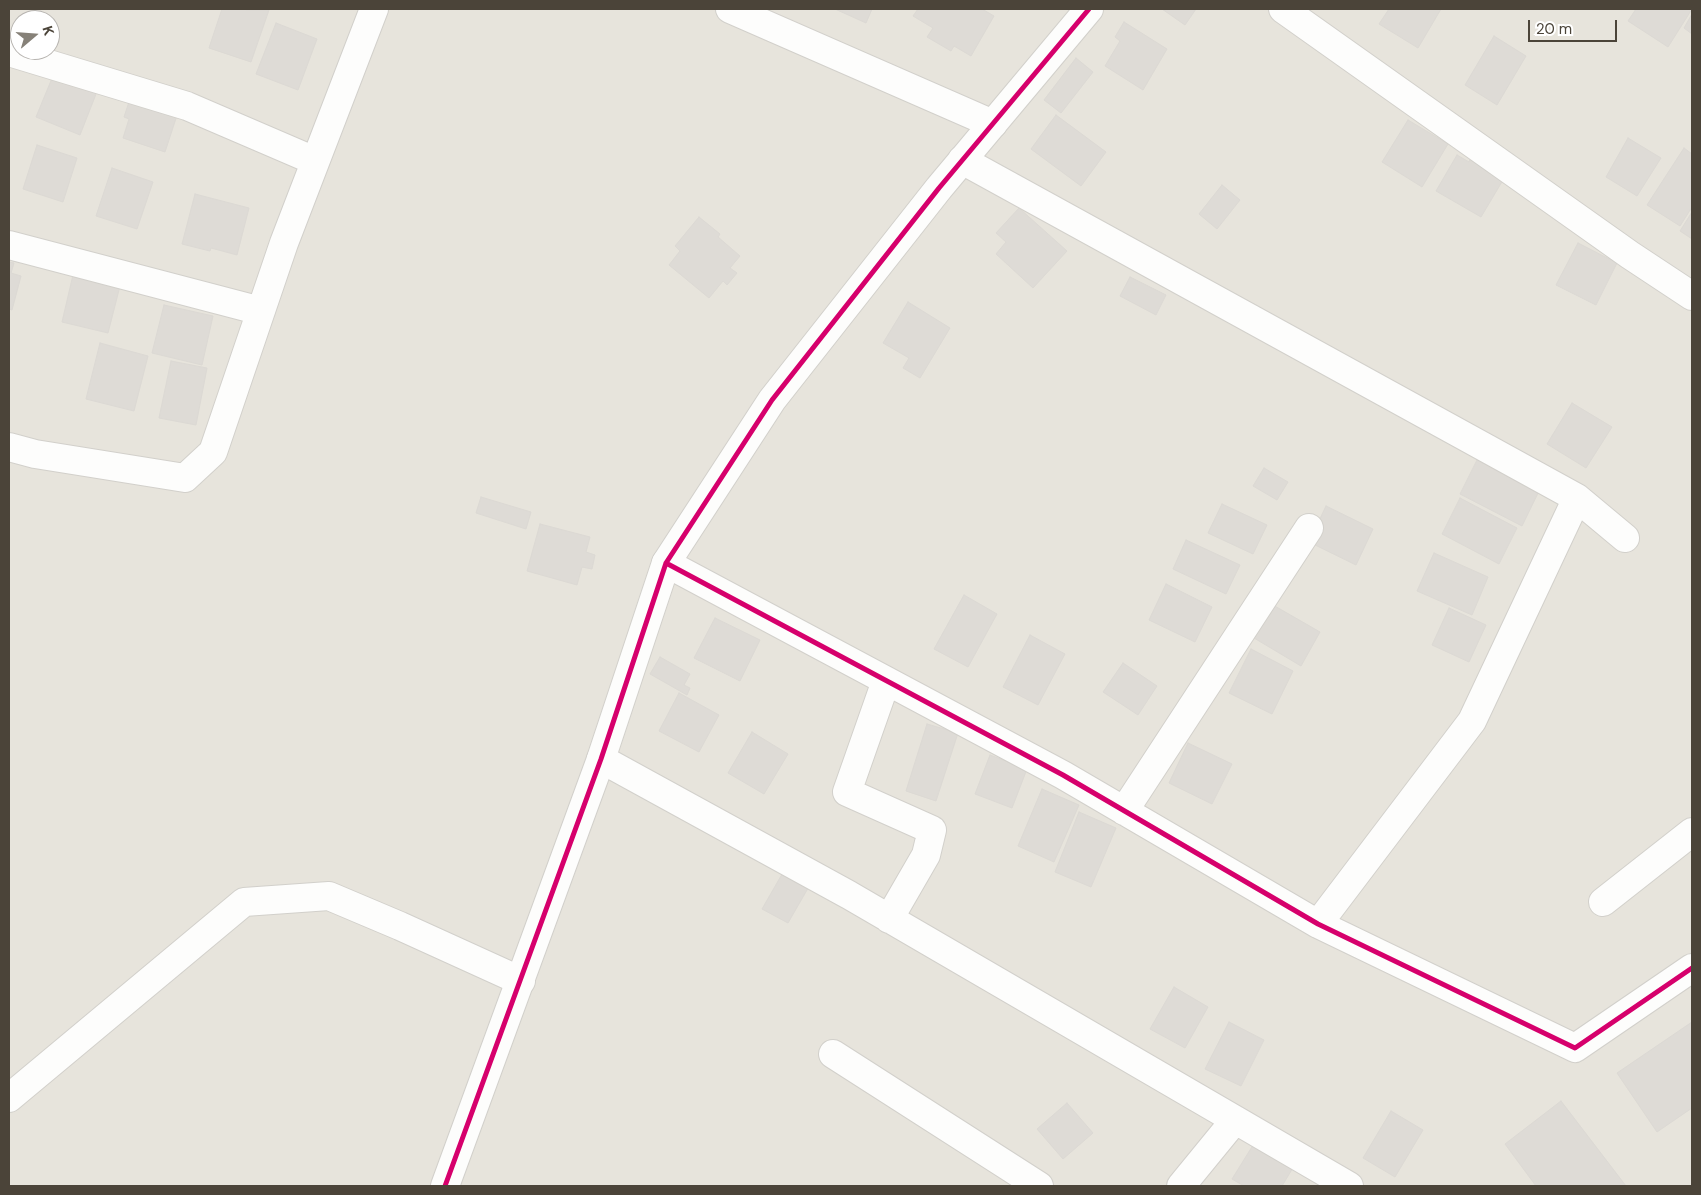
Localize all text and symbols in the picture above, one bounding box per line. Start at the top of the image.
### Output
north arrow [10,10,60,60]
scale bar [1531,10,1620,42]
text: 20 m [1536,19,1572,39]
text: K [38,24,58,38]

